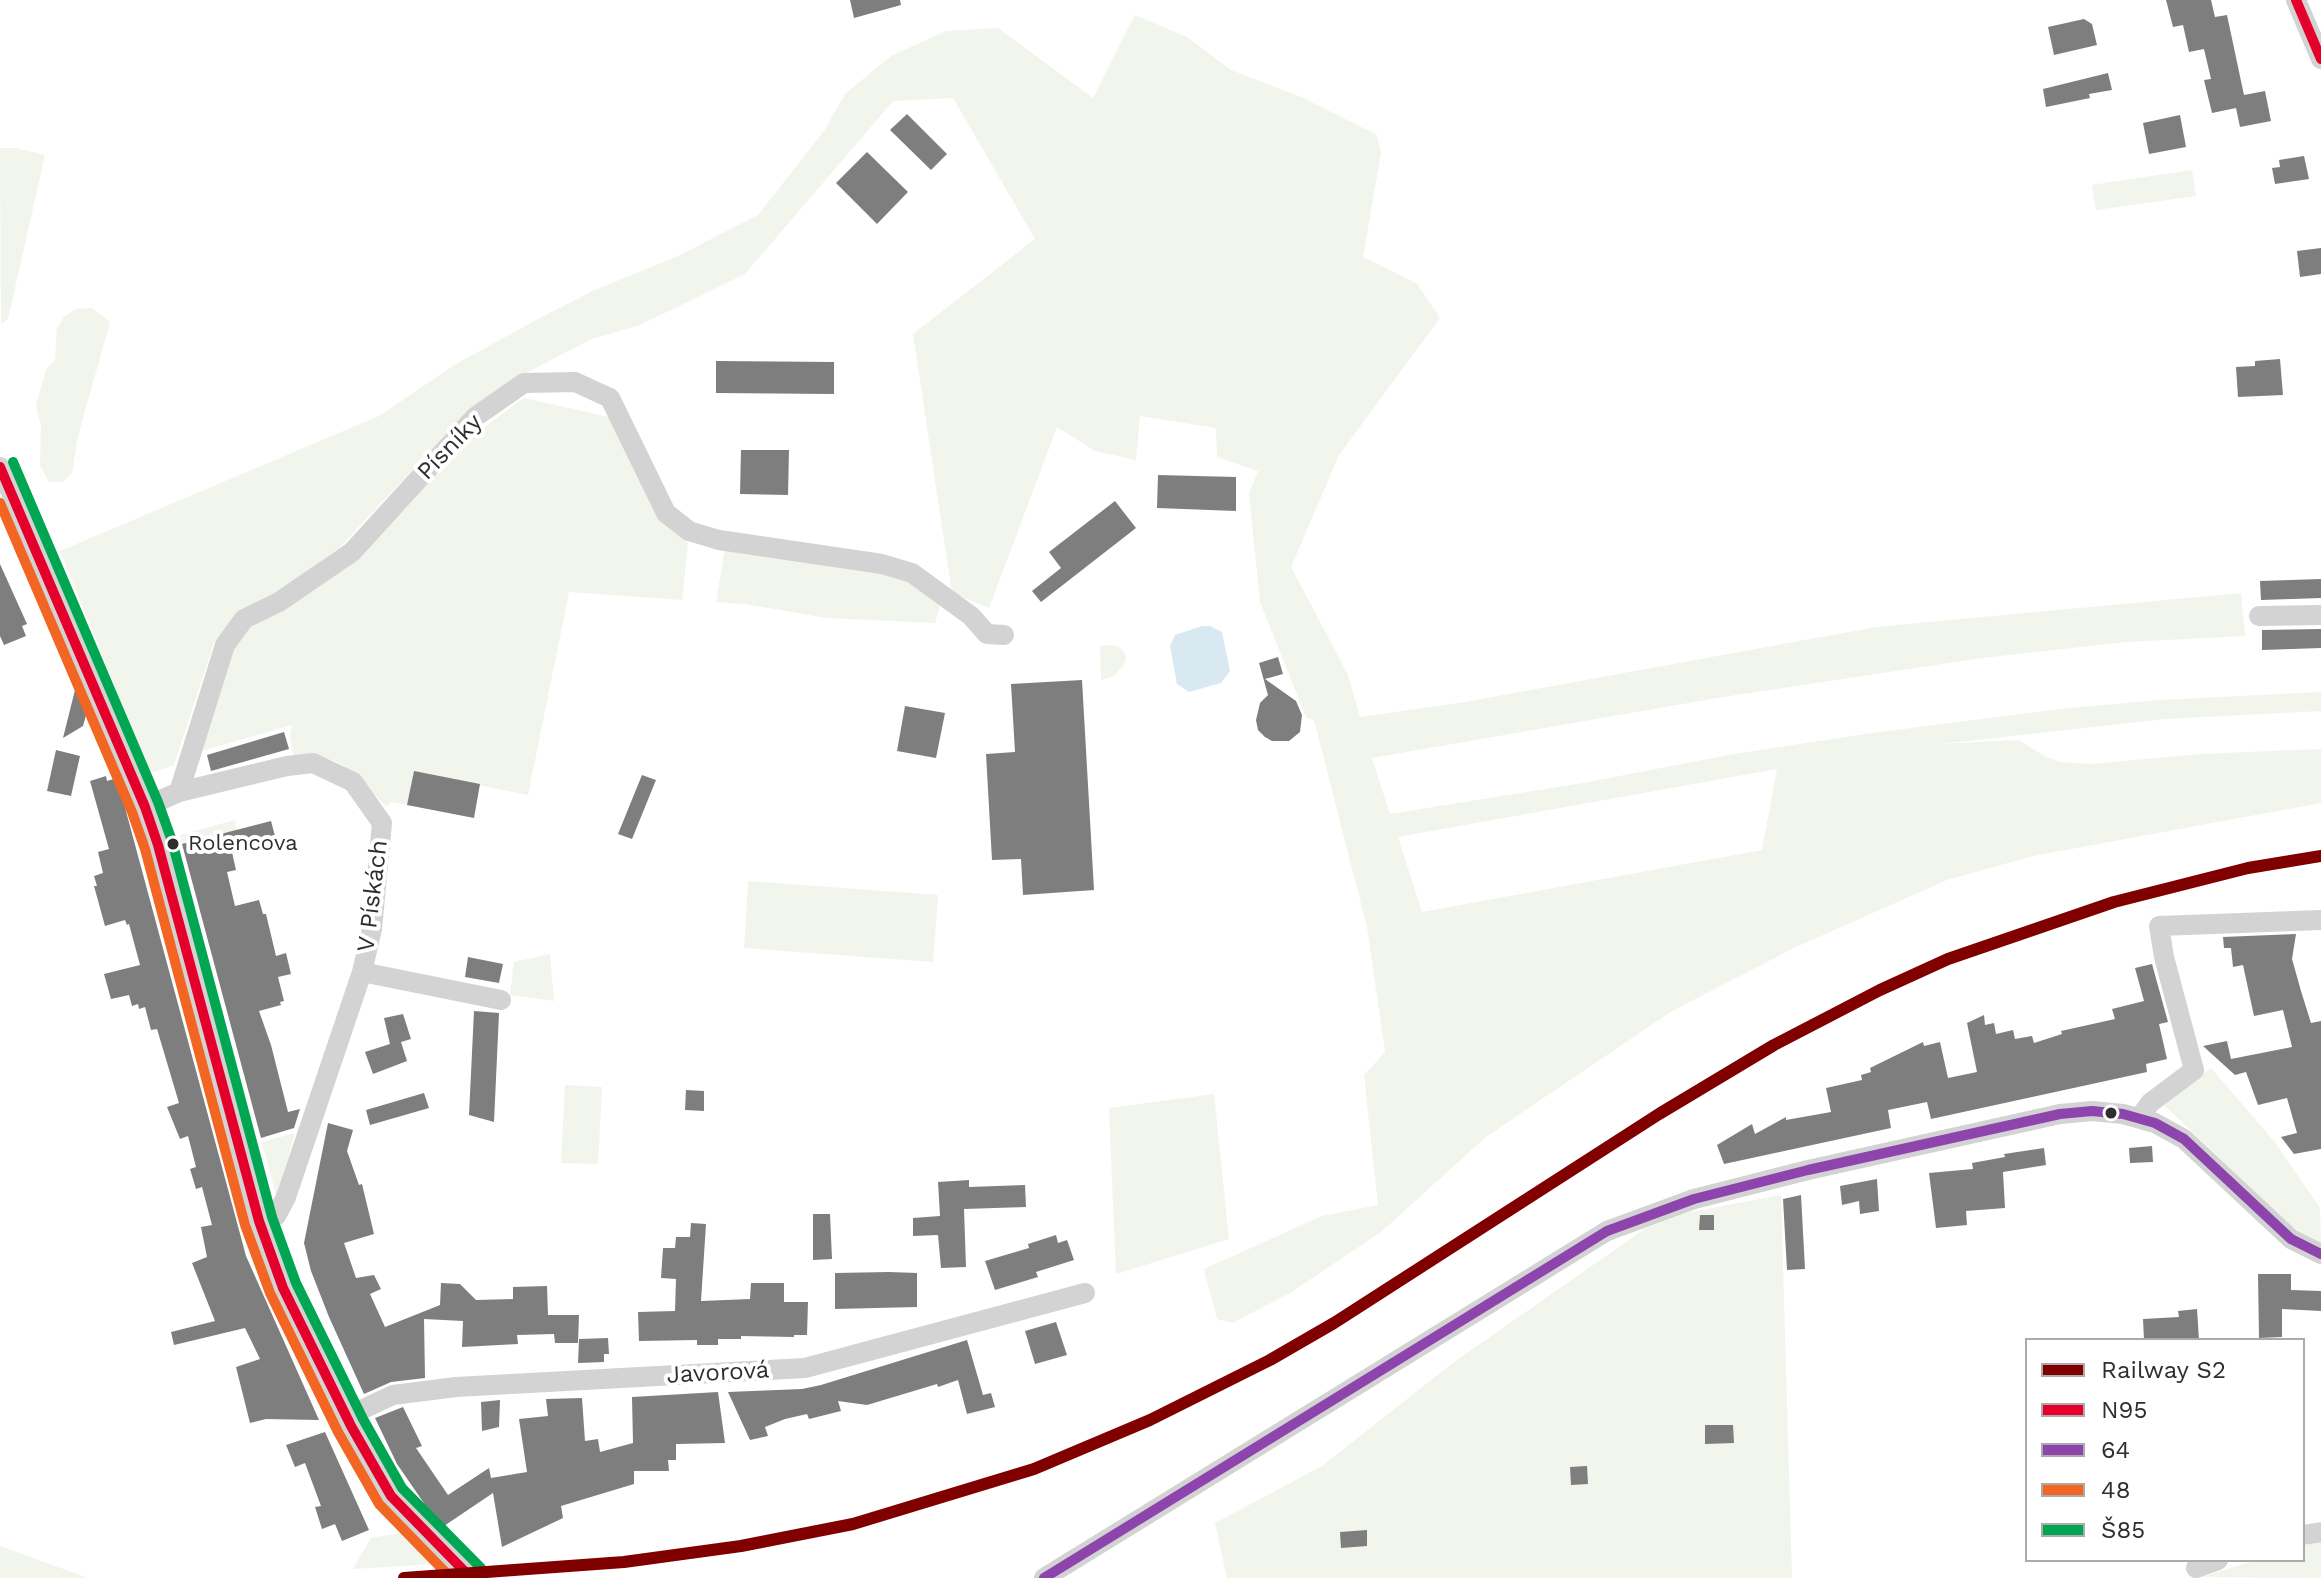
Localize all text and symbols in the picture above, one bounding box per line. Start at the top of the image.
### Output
street label: Písníky [412,408,488,486]
place label: Rolencova [188,831,298,857]
marker: Rolencova [165,836,181,852]
street label: V Pískách [352,838,394,954]
unlabelled marker [2103,1105,2119,1121]
legend [2025,1338,2305,1562]
street label: Javorová [666,1356,770,1390]
text: Railway S2 [2101,1356,2226,1384]
text: N95 [2101,1396,2147,1424]
text: 64 [2101,1436,2130,1464]
text: 48 [2101,1476,2130,1504]
text: Š85 [2101,1516,2145,1544]

